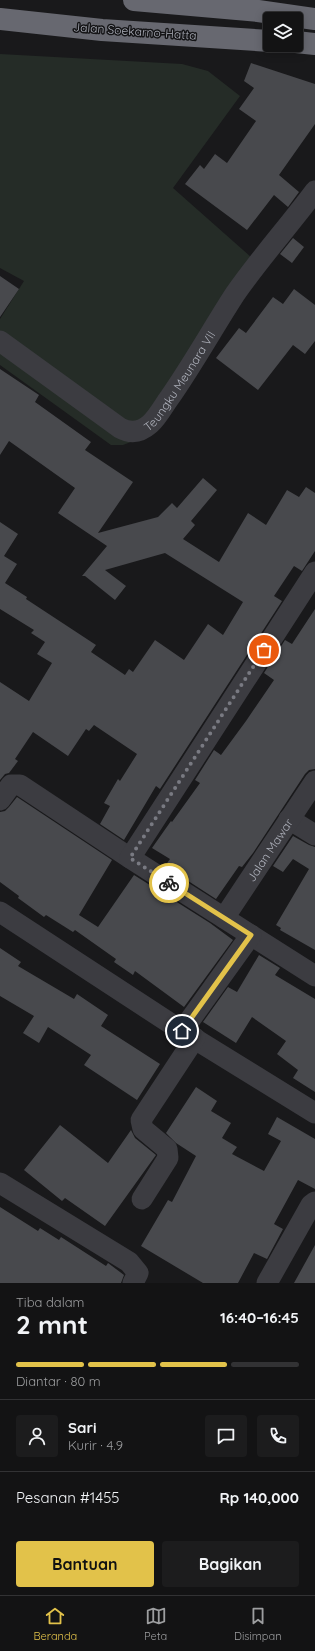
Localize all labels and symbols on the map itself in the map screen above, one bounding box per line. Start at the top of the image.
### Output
street label: Jalan Soekarno-Hatta [73,19,197,43]
street label: Teungku Meunara VII [140,328,218,434]
pin [247,633,281,667]
street label: Jalan Mawar [243,815,296,884]
courier [149,863,189,903]
pin [165,1014,199,1048]

